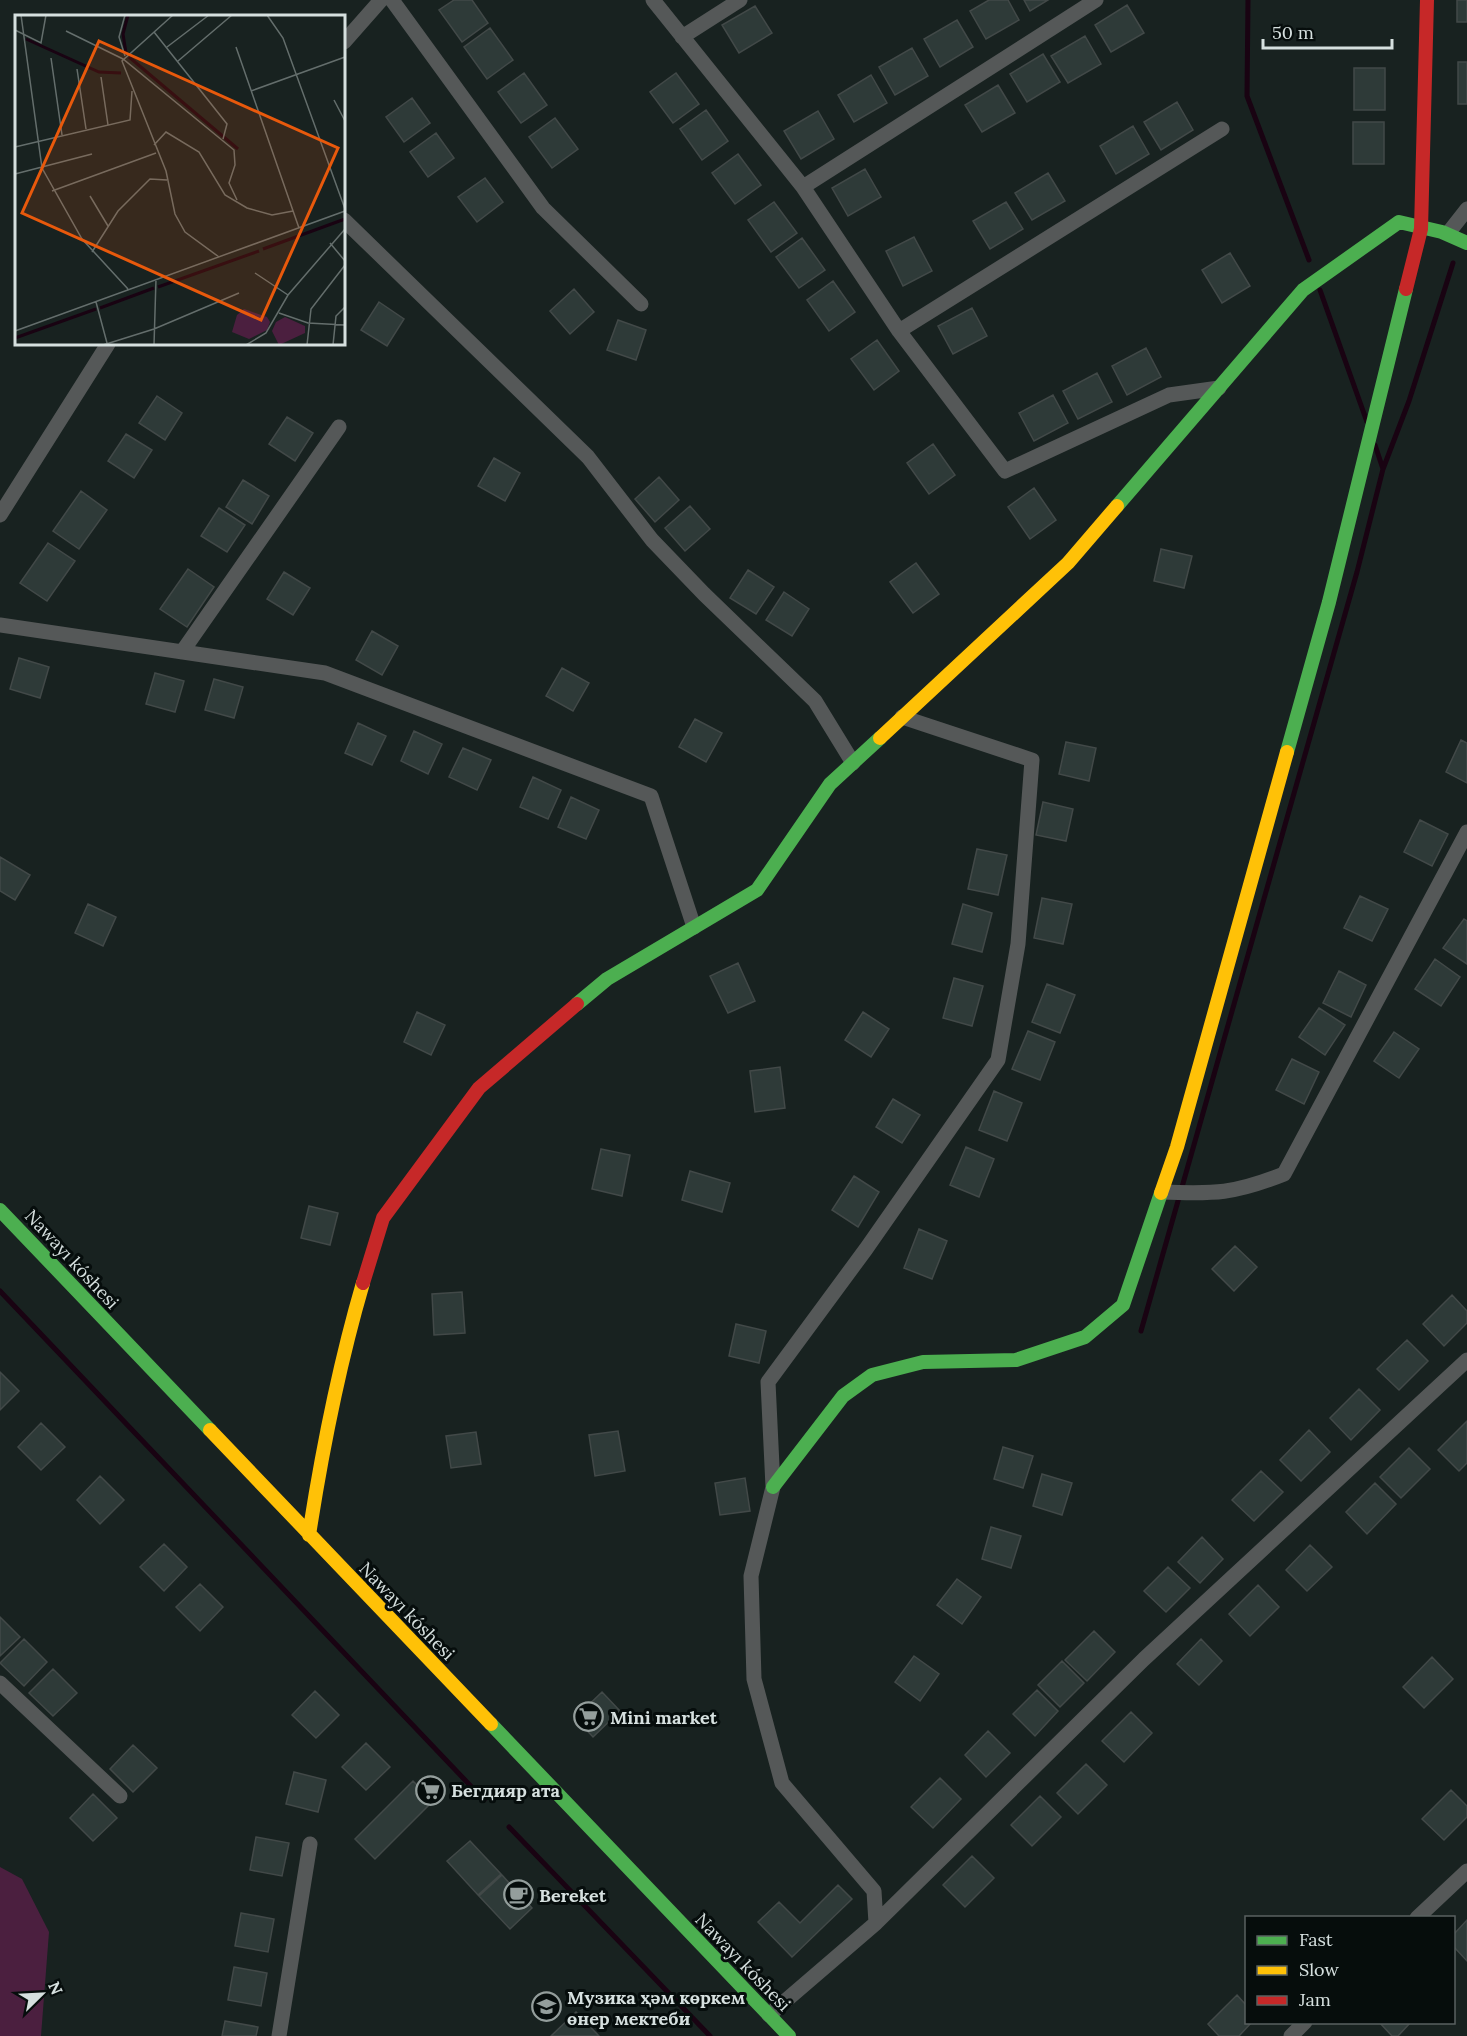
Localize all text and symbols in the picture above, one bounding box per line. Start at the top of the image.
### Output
scale bar [1263,12,1392,50]
inset map [15,15,345,345]
text: 50 m [1272,21,1314,44]
street label: Nawayı kóshesi [20,1204,124,1314]
street label: Nawayı kóshesi [354,1557,460,1665]
supermarket icon: Mini market [573,1701,605,1733]
place label: Mini market [610,1706,718,1729]
supermarket icon: Бегдияр ата [414,1774,446,1806]
place label: Бегдияр ата [451,1779,560,1802]
cafe icon: Bereket [502,1879,534,1911]
place label: Bereket [539,1884,607,1907]
street label: Nawayı kóshesi [690,1908,796,2016]
legend [1245,1916,1455,2024]
text: Fast [1299,1928,1333,1951]
text: Slow [1299,1958,1339,1981]
north arrow [12,1964,72,2024]
text: N [44,1978,67,1998]
place label: Музика ҳәм көркем өнер мектеби [567,1986,745,2030]
text: Jam [1298,1988,1331,2011]
school or university icon: Музика ҳәм көркем өнер мектеби [530,1991,562,2023]

